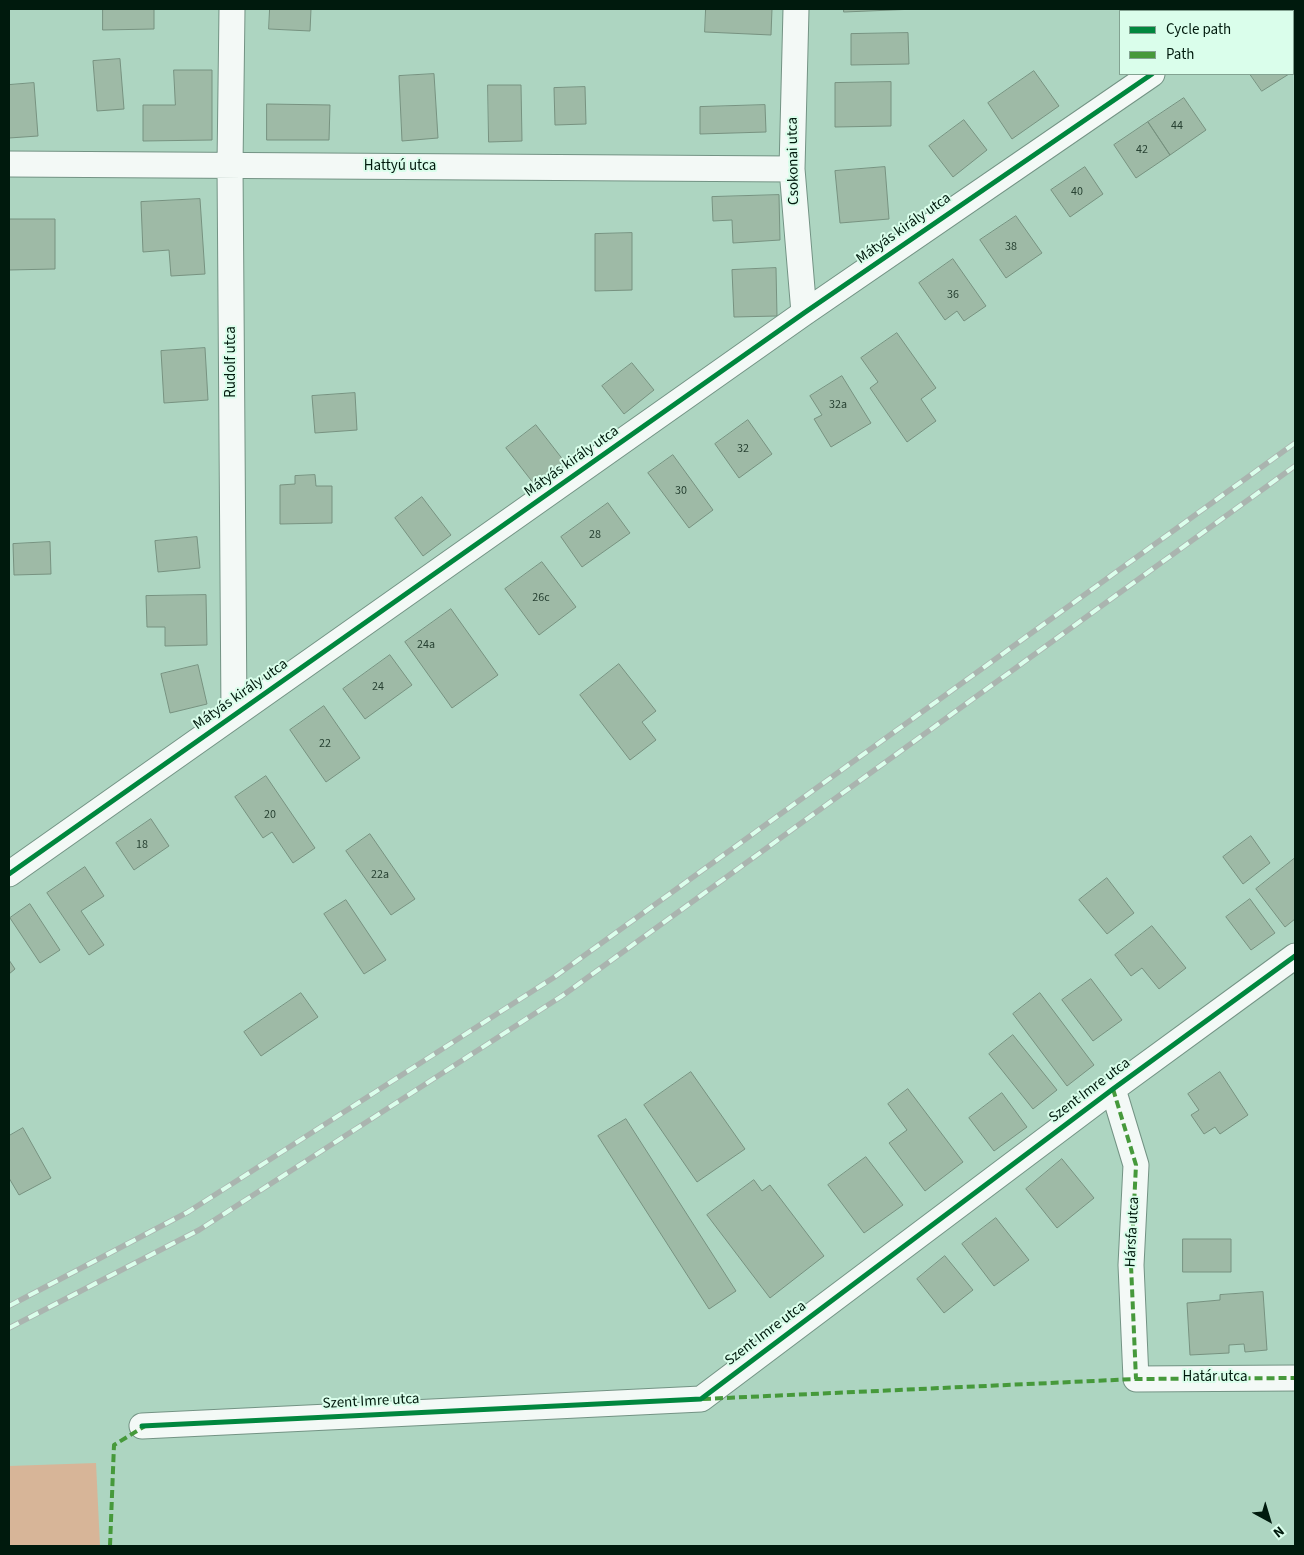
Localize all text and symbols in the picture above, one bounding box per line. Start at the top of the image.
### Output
legend [1119,10,1294,75]
text: Cycle path [1166,19,1231,40]
text: Path [1166,44,1194,65]
street label: Csokonai utca [784,117,804,205]
house number: 44 [1171,119,1183,133]
house number: 42 [1136,143,1148,157]
street label: Hattyú utca [364,158,436,176]
house number: 40 [1071,185,1083,199]
street label: Mátyás király utca [853,190,955,268]
house number: 38 [1005,240,1017,254]
house number: 36 [947,288,959,302]
street label: Rudolf utca [223,326,241,398]
house number: 32a [829,398,847,412]
street label: Mátyás király utca [521,423,623,501]
house number: 32 [737,442,749,456]
house number: 30 [675,484,687,498]
house number: 28 [589,528,601,542]
house number: 26c [532,591,550,605]
house number: 24a [417,638,435,652]
street label: Mátyás király utca [190,656,292,734]
house number: 24 [372,680,384,694]
house number: 22 [319,737,331,751]
house number: 20 [264,808,276,822]
house number: 18 [136,838,148,852]
house number: 22a [371,868,389,882]
street label: Szent Imre utca [1046,1055,1134,1127]
street label: Hársfa utca [1122,1196,1144,1268]
street label: Szent Imre utca [722,1298,810,1370]
street label: Határ utca [1183,1369,1247,1387]
street label: Szent Imre utca [322,1390,420,1414]
north arrow [1244,1495,1294,1545]
text: N [1269,1521,1288,1542]

